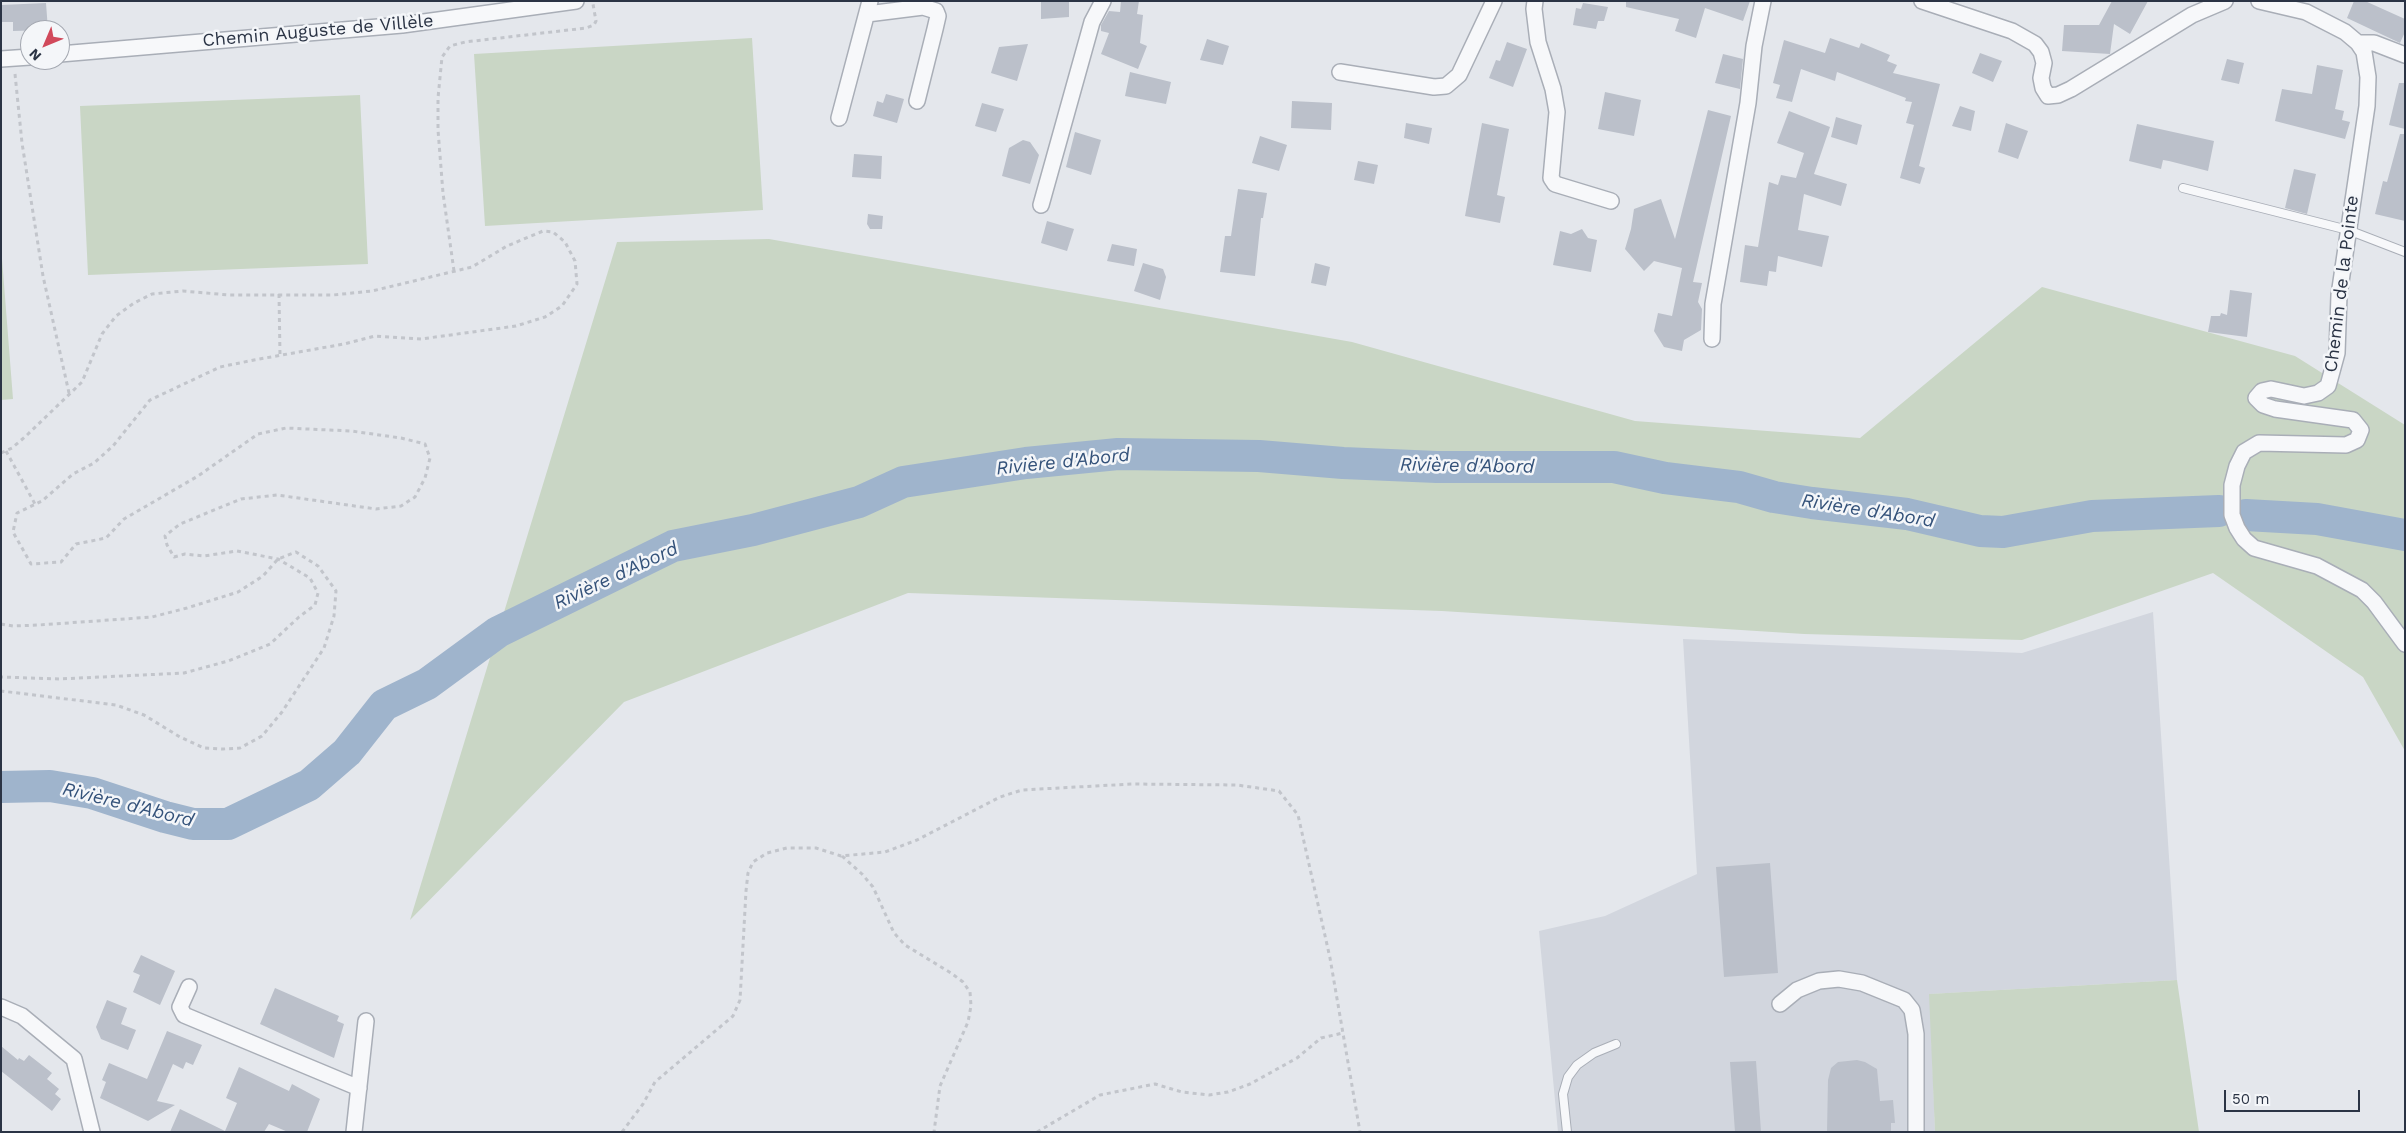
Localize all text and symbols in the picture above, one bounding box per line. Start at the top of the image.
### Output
street label: Chemin Auguste de Villèle [202,10,434,52]
north arrow [20,20,70,70]
text: N [26,46,44,64]
street label: Chemin de la Pointe [2320,194,2364,374]
water label: Rivière d'Abord [995,444,1131,480]
water label: Rivière d'Abord [1400,453,1534,479]
water label: Rivière d'Abord [1800,489,1936,533]
water label: Rivière d'Abord [550,537,682,615]
water label: Rivière d'Abord [60,778,196,832]
scale bar [2226,1080,2362,1112]
text: 50 m [2232,1090,2269,1108]

